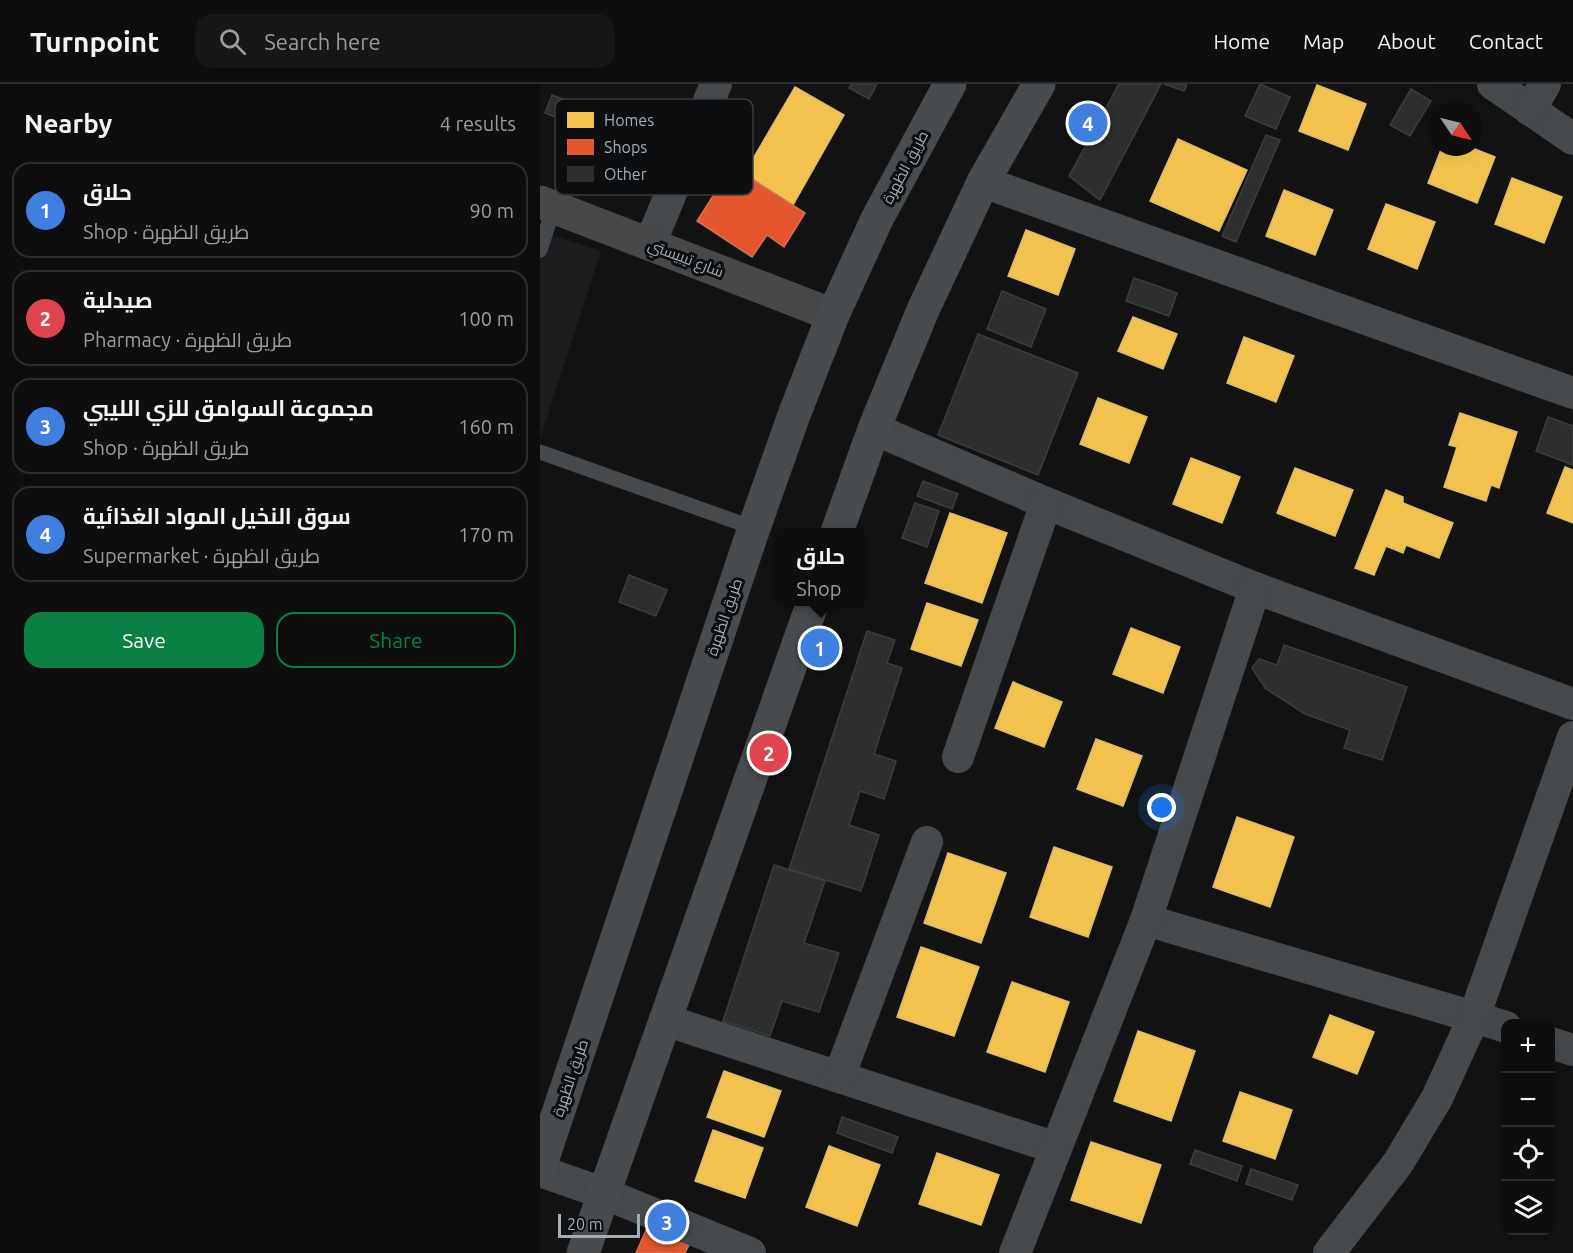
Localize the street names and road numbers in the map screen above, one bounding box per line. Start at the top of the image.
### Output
street label: طريق الظهرة [879,128,933,207]
street label: شارع تيبيستي [645,236,726,284]
street label: طريق الظهرة [703,576,747,658]
street label: طريق الظهرة [549,1037,593,1119]

